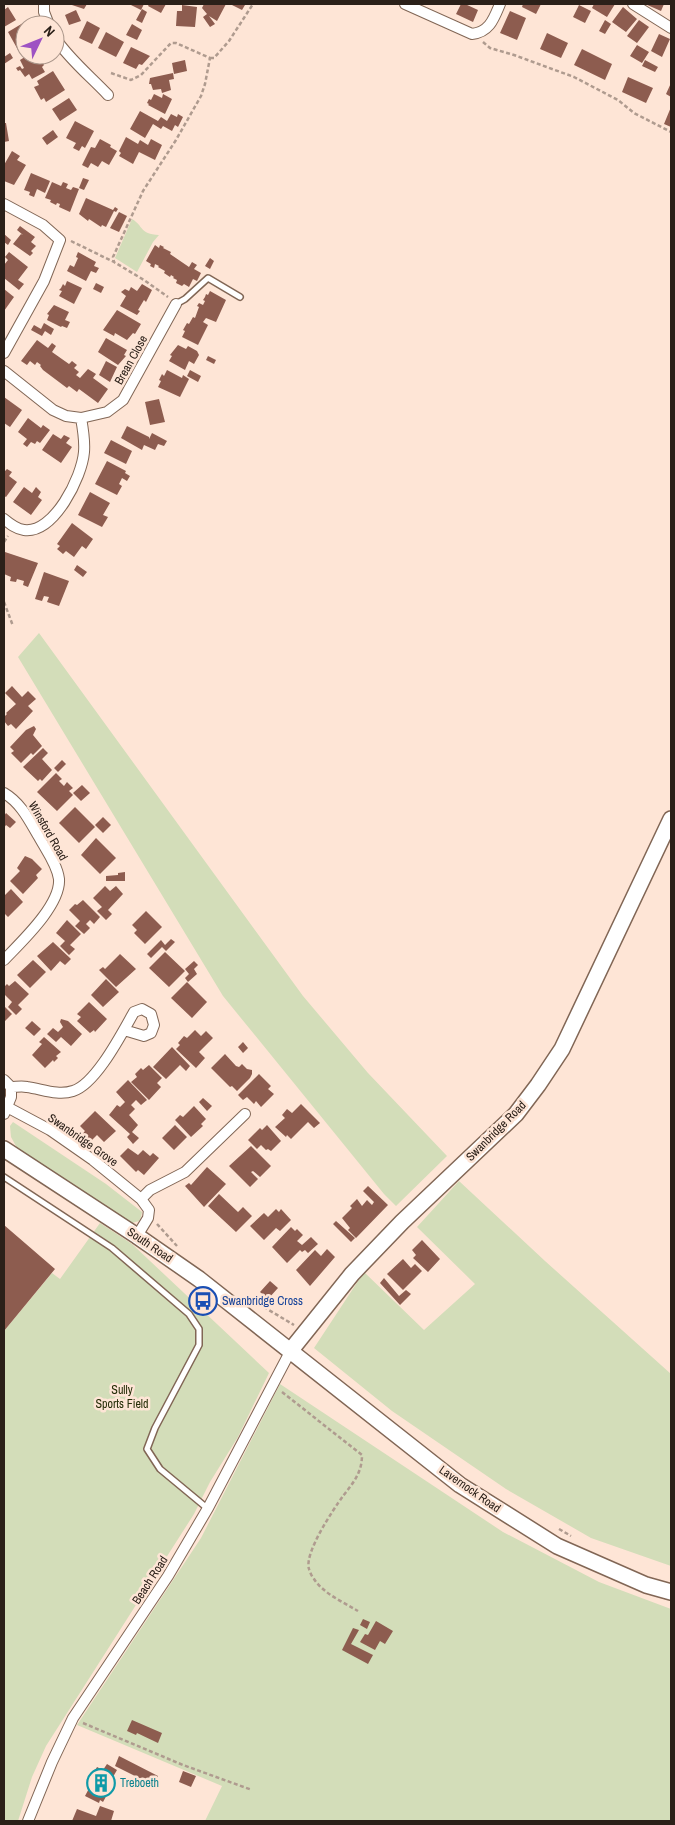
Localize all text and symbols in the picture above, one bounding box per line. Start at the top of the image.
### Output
north arrow [15,15,65,65]
text: N [40,22,59,40]
street label: Brean Close [111,332,151,388]
street label: Winsford Road [25,799,71,863]
street label: Swanbridge Road [462,1097,530,1165]
street label: Swanbridge Grove [45,1110,121,1170]
street label: South Road [124,1224,176,1266]
bus stop icon: Swanbridge Cross [188,1286,218,1316]
place label: Swanbridge Cross [222,1293,303,1309]
park label: Sully Sports Field [95,1382,149,1412]
street label: Lavernock Road [436,1462,504,1516]
street label: Beach Road [129,1553,171,1607]
building icon: Treboeth [86,1768,116,1798]
place label: Treboeth [120,1775,159,1791]

